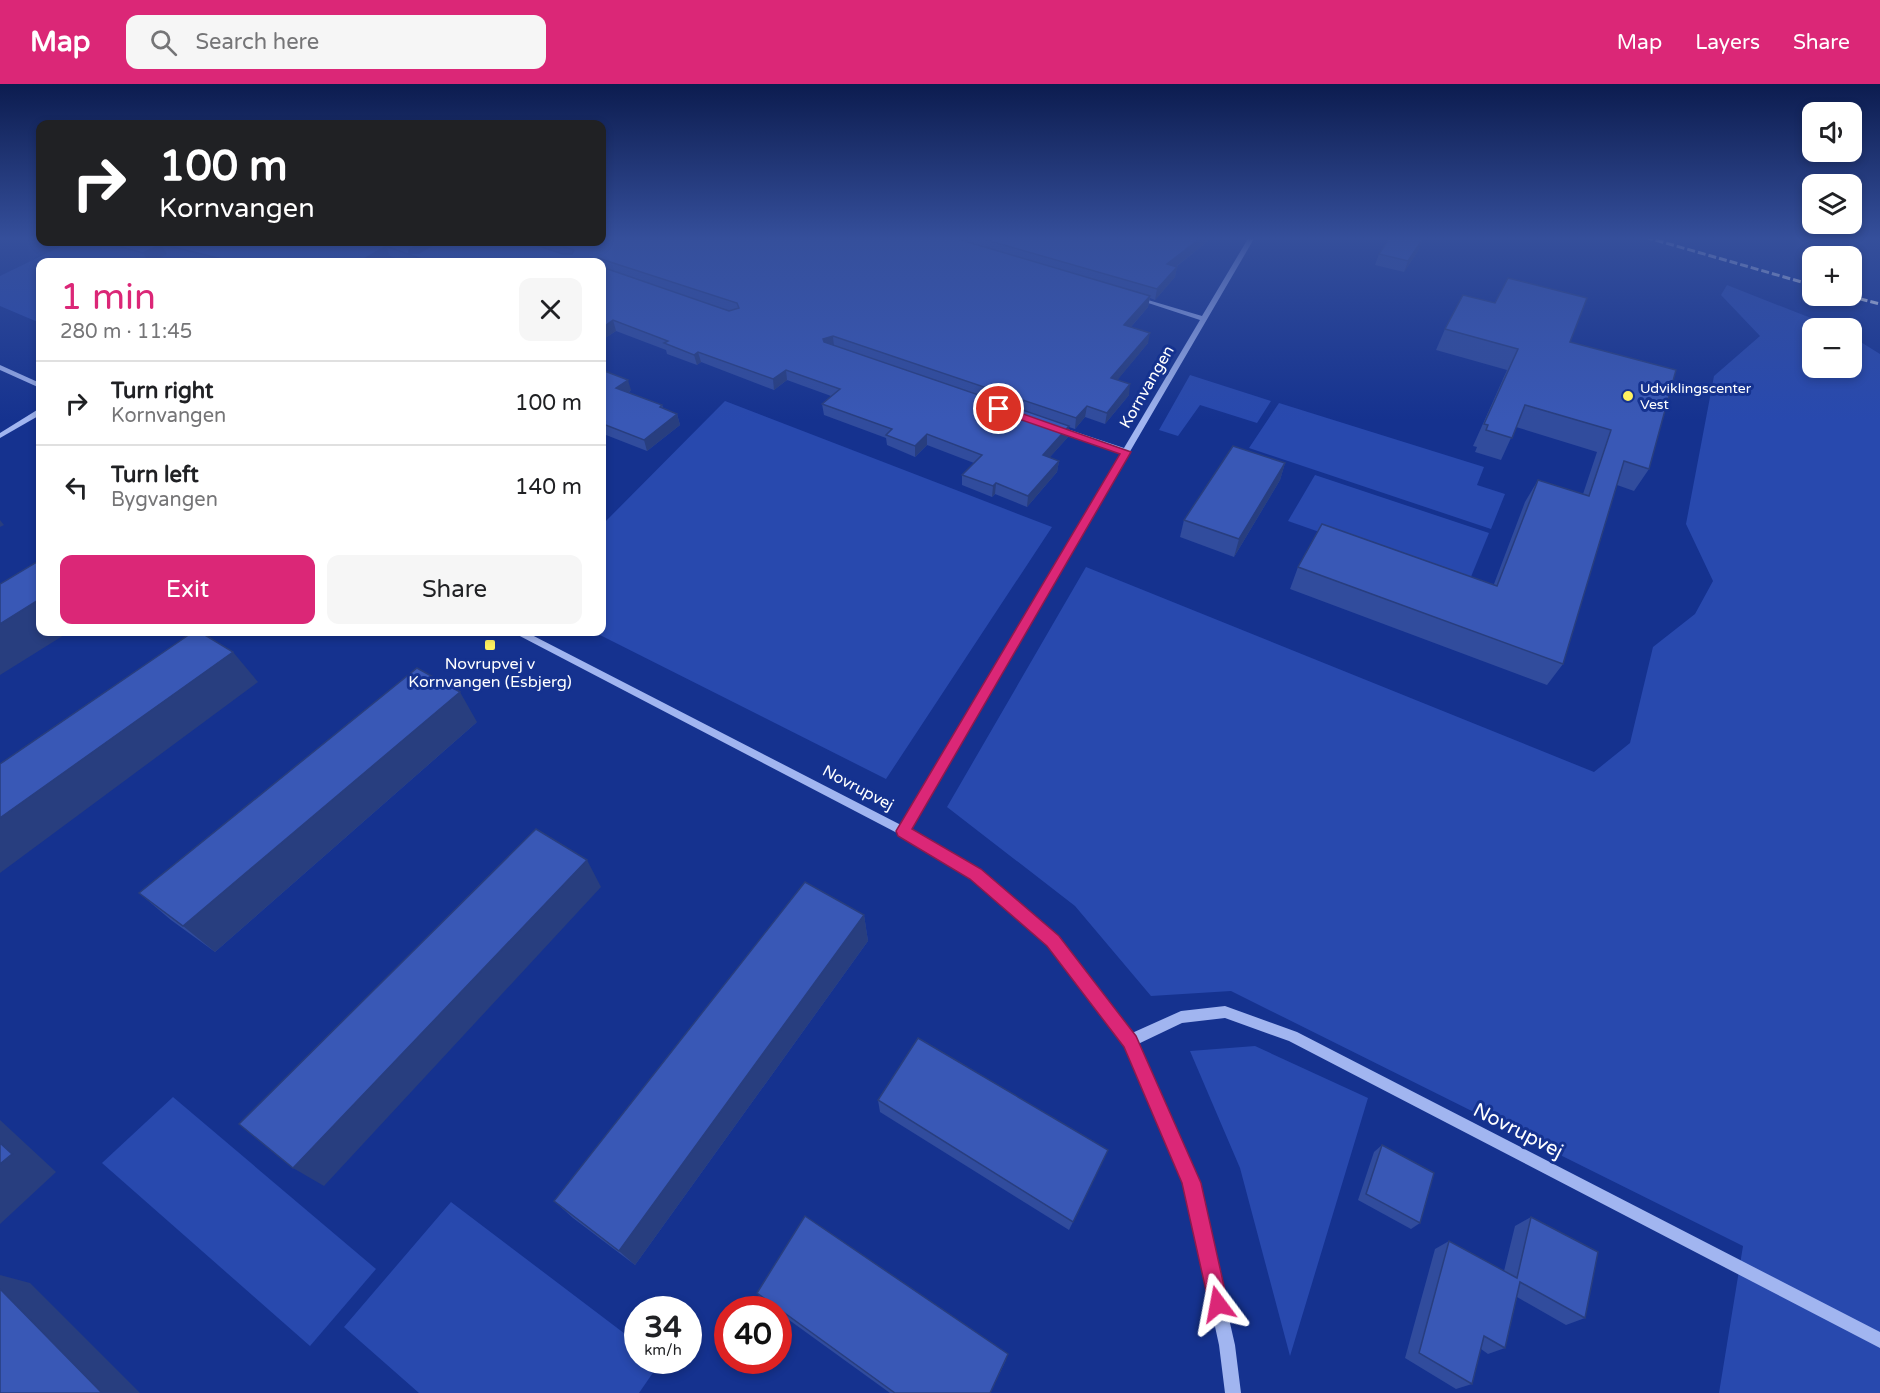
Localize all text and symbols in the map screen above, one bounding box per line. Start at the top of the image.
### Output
search box [126,15,546,69]
text: Map [30,25,90,59]
icon: search [147,26,180,59]
text: Search here [195,29,319,55]
text: Map [1617,30,1662,55]
text: Layers [1695,30,1760,55]
text: Share [1793,30,1850,55]
map controls [1802,102,1862,378]
button: sound [1802,102,1862,162]
text: 100 m [159,141,288,192]
icon: right [60,144,138,222]
button: layers [1802,174,1862,234]
text: Kornvangen [159,192,315,225]
button: + [1802,246,1862,306]
text: 1 min [60,276,156,319]
button: close [519,278,582,341]
button: − [1802,318,1862,378]
text: 280 m · 11:45 [60,320,192,344]
street label: Kornvangen [1115,342,1179,432]
text: Turn right [111,378,213,404]
place label: Udviklingscenter Vest [1640,380,1752,413]
pin [973,383,1024,434]
icon: right [60,387,93,420]
marker: Udviklingscenter Vest [1621,389,1635,403]
text: 100 m [515,390,582,416]
icon: arrive [982,392,1015,425]
text: Kornvangen [111,404,226,428]
text: Turn left [111,462,199,488]
icon: left [60,471,93,504]
text: 140 m [515,474,582,500]
text: Bygvangen [111,488,218,512]
button: Exit [60,555,315,624]
button: Share [327,555,582,624]
marker: Novrupvej v Kornvangen (Esbjerg) [483,638,497,652]
place label: Novrupvej v Kornvangen (Esbjerg) [408,654,572,692]
street label: Novrupvej [819,761,897,815]
street label: Novrupvej [1469,1098,1567,1164]
position arrow [1186,1272,1250,1336]
speed limit sign: 40 [714,1296,792,1374]
text: 34 [644,1309,682,1346]
text: km/h [644,1341,682,1359]

